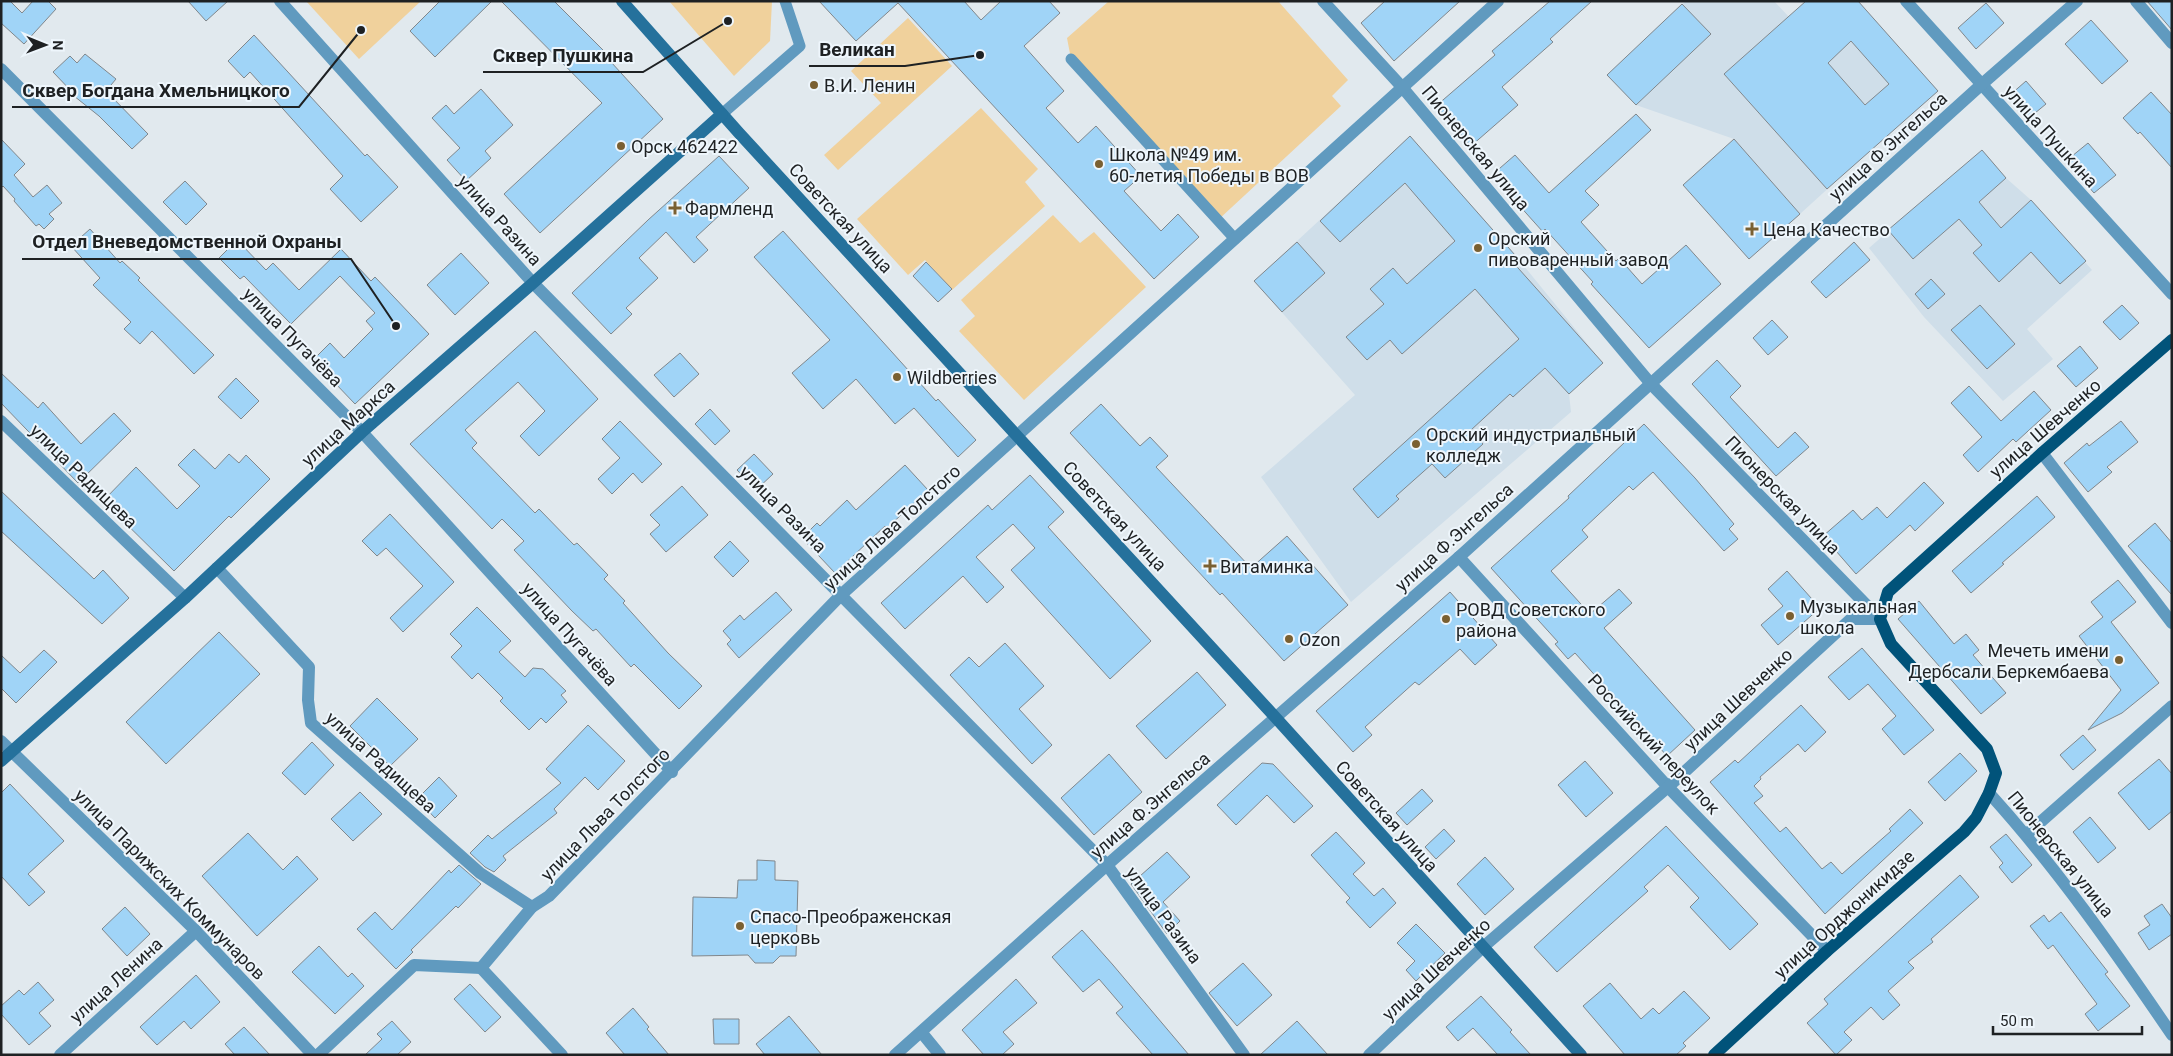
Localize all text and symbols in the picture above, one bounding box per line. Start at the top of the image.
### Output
north arrow [20,20,70,70]
callout: Великан [809,32,905,66]
callout: Сквер Пушкина [483,38,643,72]
text: Великан [819,38,895,61]
text: N [50,40,66,50]
text: Сквер Пушкина [493,44,633,67]
callout: Сквер Богдана Хмельницкого [12,73,299,107]
place label: В.И. Ленин [824,75,915,96]
text: Сквер Богдана Хмельницкого [22,79,290,102]
marker: В.И. Ленин [808,79,820,91]
street label: Пионерская улица [1418,81,1534,215]
street label: улица Пушкина [2000,81,2102,191]
street label: улица Ф.Энгельса [1825,88,1951,204]
place label: Орск 462422 [631,136,738,157]
marker: Орск 462422 [615,140,627,152]
place label: Школа №49 им. 60-летия Победы в ВОВ [1109,144,1309,186]
marker: Школа №49 им. 60-летия Победы в ВОВ [1093,158,1105,170]
street label: Советская улица [785,159,897,277]
street label: улица Разина [454,170,546,270]
place label: Фармленд [685,198,773,219]
marker: Фармленд [669,202,681,214]
place label: Цена Качество [1763,219,1890,240]
marker: Цена Качество [1745,222,1759,236]
callout: Отдел Вневедомственной Охраны [22,225,351,259]
place label: Орский пивоваренный завод [1488,228,1669,270]
text: Отдел Вневедомственной Охраны [32,230,342,253]
marker: Орский пивоваренный завод [1472,242,1484,254]
street label: улица Пугачёва [239,283,347,391]
place label: Wildberries [907,367,997,388]
marker: Wildberries [891,371,903,383]
street label: улица Шевченко [1985,374,2105,482]
street label: улица Маркса [297,376,399,470]
street label: улица Радищева [26,420,142,532]
place label: Орский индустриальный колледж [1426,424,1636,466]
street label: Пионерская улица [1721,432,1845,558]
marker: Орский индустриальный колледж [1410,438,1422,450]
street label: Советская улица [1059,457,1171,575]
street label: улица Льва Толстого [819,460,965,594]
street label: улица Разина [735,461,831,557]
street label: улица Ф.Энгельса [1391,479,1517,595]
place label: Витаминка [1220,556,1314,577]
marker: Витаминка [1204,560,1216,572]
street label: улица Пугачёва [518,578,622,690]
place label: Музыкальная школа [1800,596,1917,638]
place label: РОВД Советского района [1456,599,1606,641]
marker: Музыкальная школа [1784,610,1796,622]
marker: РОВД Советского района [1440,613,1452,625]
place label: Ozon [1299,629,1340,650]
marker: Ozon [1283,633,1295,645]
place label: Мечеть имени Дербсали Беркембаева [1909,640,2109,682]
street label: улица Шевченко [1680,644,1796,754]
marker: Мечеть имени Дербсали Беркембаева [2113,654,2125,666]
street label: Российский переулок [1584,670,1724,818]
street label: улица Радищева [322,707,440,817]
street label: улица Льва Толстого [536,743,674,885]
street label: улица Ф.Энгельса [1086,747,1214,863]
street label: Советская улица [1332,756,1442,876]
street label: улица Парижских Коммунаров [70,784,270,984]
street label: Пионерская улица [2004,787,2118,921]
street label: улица Орджоникидзе [1770,846,1918,982]
street label: улица Разина [1122,862,1206,968]
place label: Спасо-Преображенская церковь [750,906,951,948]
street label: улица Шевченко [1378,914,1494,1024]
marker: Спасо-Преображенская церковь [734,920,746,932]
street label: улица Ленина [65,933,167,1027]
scale bar [1993,1004,2142,1036]
text: 50 m [2000,1012,2034,1030]

